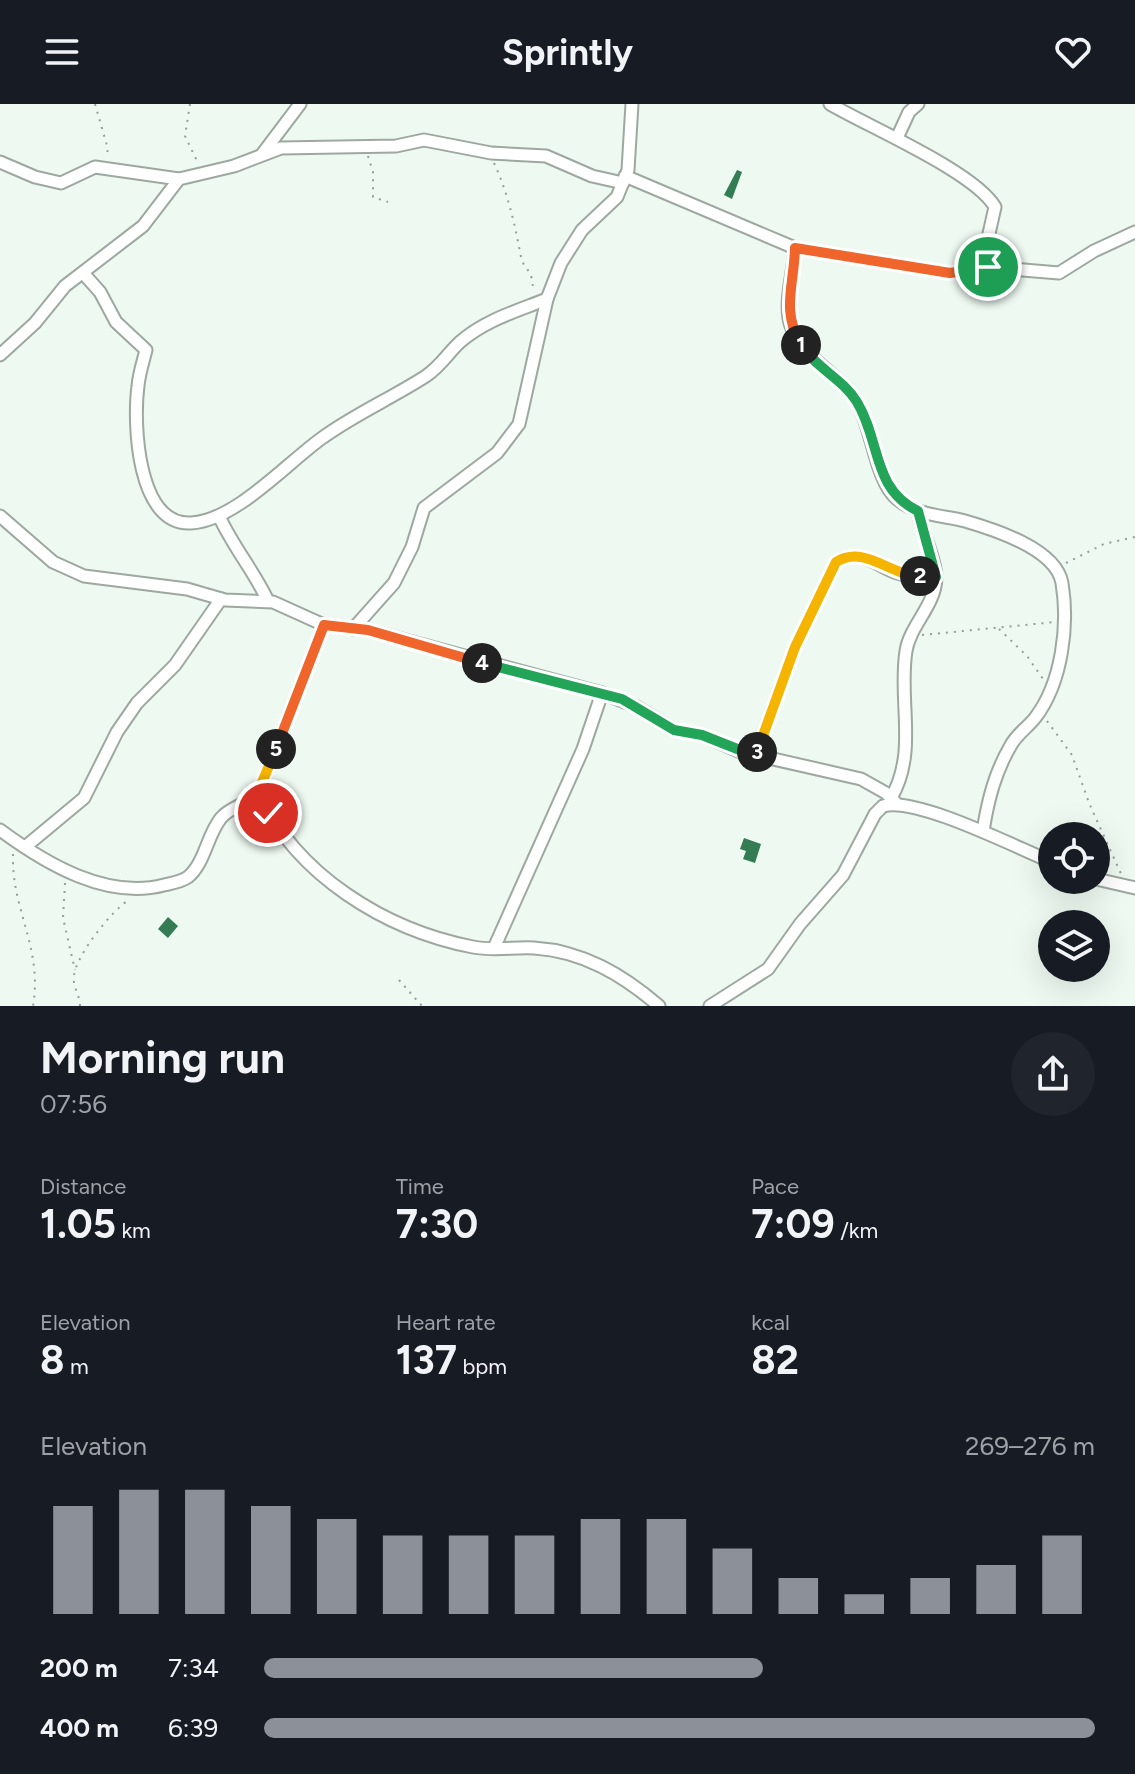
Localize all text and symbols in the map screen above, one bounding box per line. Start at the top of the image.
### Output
icon: menu [40,30,84,74]
icon: heart [1051,30,1095,74]
text: Sprintly [502,31,633,74]
pin [954,233,1022,301]
icon: arrive [966,245,1010,289]
pin: 1 [781,325,821,365]
text: 1 [796,331,806,358]
pin: 2 [900,556,940,596]
text: 2 [914,562,926,589]
pin: 4 [462,643,502,683]
text: 4 [475,649,489,676]
pin: 5 [256,729,296,769]
pin: 3 [737,732,777,772]
text: 5 [270,735,282,762]
text: 3 [751,738,763,765]
pin [234,779,302,847]
icon: check [246,791,290,835]
map controls [1038,822,1110,982]
button: locate [1038,822,1110,894]
button: layers [1038,910,1110,982]
text: Morning run [40,1031,285,1084]
button: share [1011,1032,1095,1116]
text: 07:56 [40,1088,107,1120]
text: Distance [40,1173,126,1200]
text: Time [396,1173,444,1200]
text: Pace [751,1173,799,1200]
text: 1.05 [40,1200,116,1248]
text: 7:30 [396,1200,478,1248]
text: 7:09 [751,1200,835,1248]
text: km [116,1217,151,1244]
text: /km [835,1217,878,1244]
text: Elevation [40,1309,130,1336]
text: Heart rate [396,1309,496,1336]
text: kcal [751,1309,790,1336]
text: 8 [40,1336,64,1384]
text: 137 [396,1336,457,1384]
text: 82 [751,1336,799,1384]
text: m [64,1353,89,1380]
text: bpm [457,1353,507,1380]
text: Elevation [40,1430,147,1462]
text: 269–276 m [965,1430,1095,1462]
text: 200 m [40,1652,118,1684]
text: 7:34 [168,1652,219,1684]
text: 400 m [40,1712,119,1744]
text: 6:39 [168,1712,218,1744]

